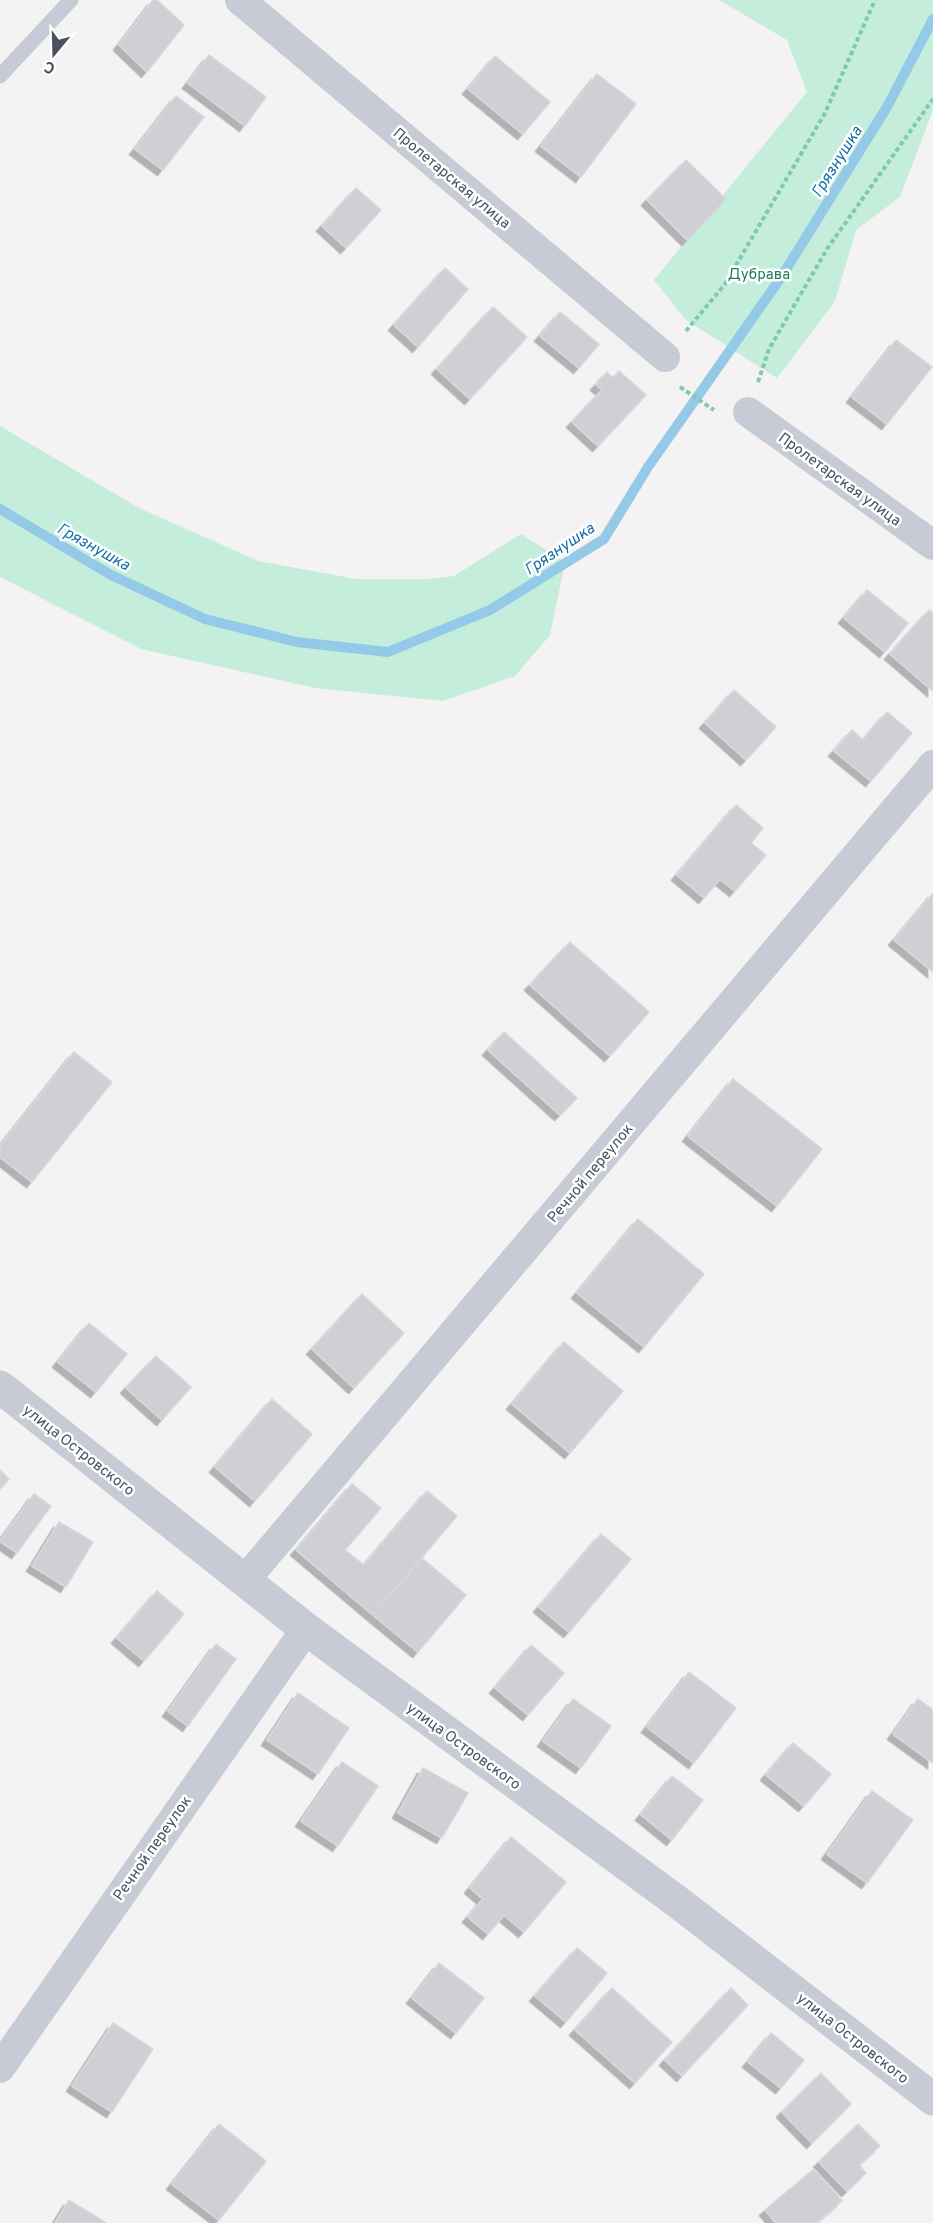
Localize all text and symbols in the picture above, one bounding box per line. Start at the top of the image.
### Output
north arrow [24,24,84,84]
text: С [42,55,58,77]
water label: Грязнушка [808,122,868,201]
street label: Пролетарская улица [389,125,514,234]
park label: Дубрава [728,266,790,285]
street label: Пролетарская улица [774,429,904,531]
water label: Грязнушка [521,519,600,580]
water label: Грязнушка [53,520,134,576]
street label: Речной переулок [544,1120,638,1227]
street label: улица Островского [18,1402,138,1501]
street label: улица Островского [402,1699,524,1795]
street label: Речной переулок [110,1793,197,1905]
street label: улица Островского [792,1990,912,2089]

